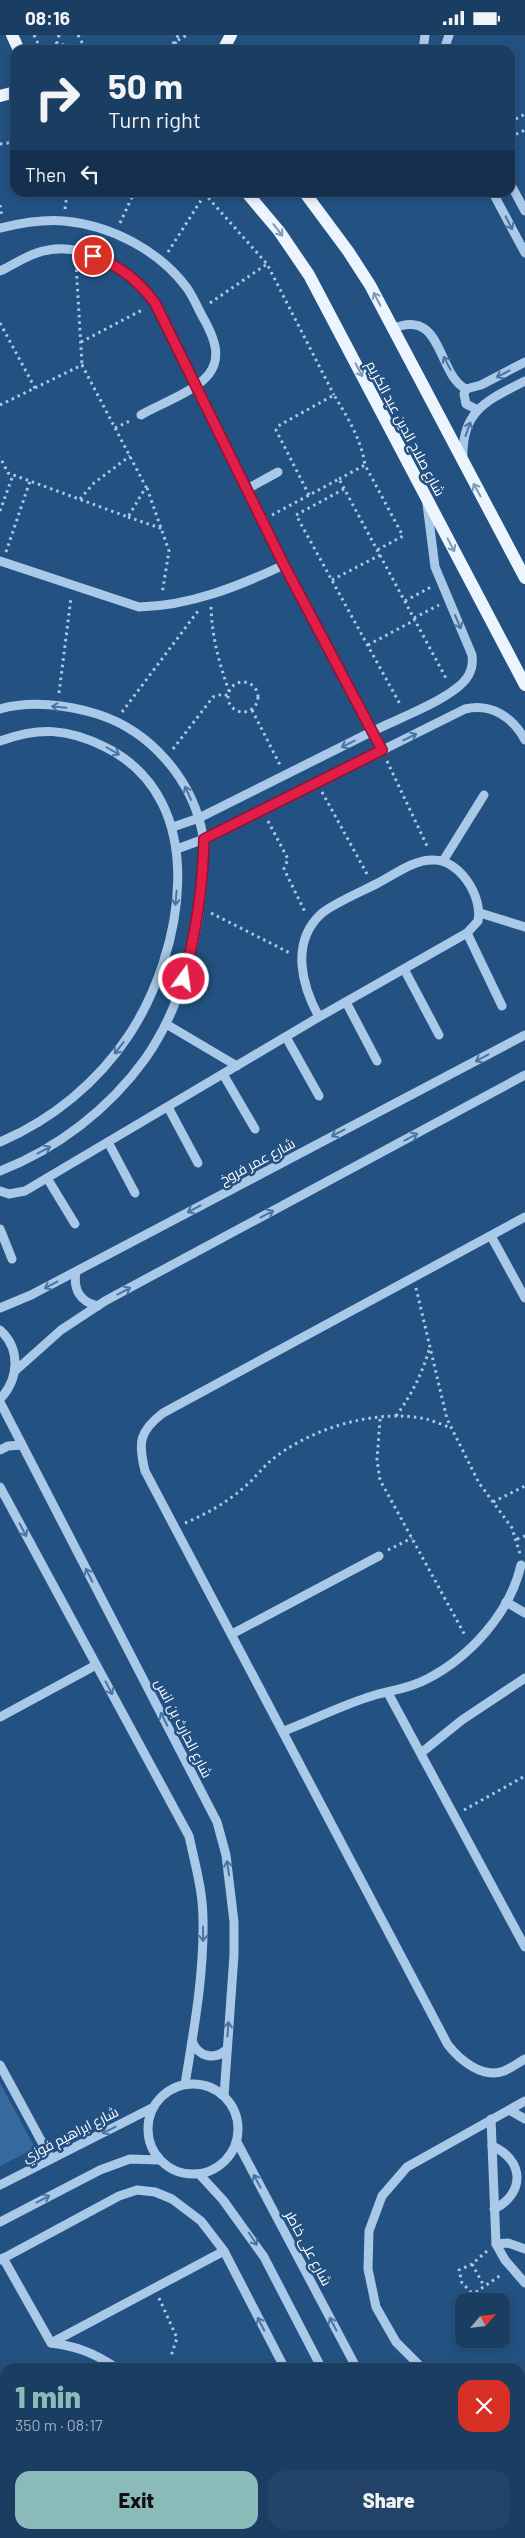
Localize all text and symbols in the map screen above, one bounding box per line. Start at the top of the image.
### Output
text: 08:16 [25,6,70,29]
text: 50 m [108,64,183,106]
icon: right [25,65,90,130]
text: Turn right [108,106,201,132]
icon: left [76,160,104,188]
text: Then [25,163,66,186]
one-way arrow [505,215,514,230]
one-way arrow [272,223,283,236]
pin [72,235,114,277]
icon: arrive [79,242,107,270]
one-way arrow [372,292,381,307]
one-way arrow [442,356,451,371]
street label: شارع صلاح الدين عبد الكريم [361,357,449,500]
one-way arrow [354,363,364,378]
one-way arrow [496,370,511,379]
one-way arrow [464,422,473,437]
one-way arrow [471,483,481,497]
one-way arrow [446,538,456,552]
one-way arrow [453,614,463,629]
one-way arrow [51,702,67,711]
one-way arrow [402,731,417,741]
one-way arrow [341,739,356,749]
one-way arrow [106,747,120,757]
one-way arrow [183,786,192,801]
one-way arrow [171,889,181,905]
position arrow [157,952,209,1004]
one-way arrow [113,1041,124,1054]
one-way arrow [475,1054,490,1063]
one-way arrow [331,1129,346,1139]
one-way arrow [403,1132,418,1142]
street label: شارع عمر فروخ [216,1134,298,1189]
one-way arrow [36,1145,51,1154]
one-way arrow [187,1204,202,1214]
one-way arrow [260,1209,275,1219]
one-way arrow [43,1280,58,1290]
one-way arrow [117,1286,132,1296]
one-way arrow [19,1522,28,1537]
one-way arrow [84,1568,93,1583]
street label: شارع الحارث بن انس [151,1676,216,1781]
one-way arrow [104,1681,114,1696]
one-way arrow [159,1712,169,1727]
one-way arrow [223,1860,233,1876]
one-way arrow [198,1926,208,1942]
one-way arrow [224,2022,233,2038]
street label: شارع ابراهيم فوزي [19,2102,123,2169]
one-way arrow [101,2125,116,2135]
one-way arrow [252,2174,262,2188]
one-way arrow [35,2194,50,2203]
street label: شارع على خاطر [281,2207,336,2289]
one-way arrow [248,2232,258,2246]
north arrow [455,2293,510,2347]
map controls [455,2293,510,2348]
one-way arrow [256,2317,265,2332]
one-way arrow [328,2317,338,2332]
text: 1 min [15,2378,81,2414]
button: close [458,2380,510,2432]
text: 350 m · 08:17 [15,2415,103,2434]
button: Exit [15,2471,258,2529]
button: Share [268,2471,510,2529]

